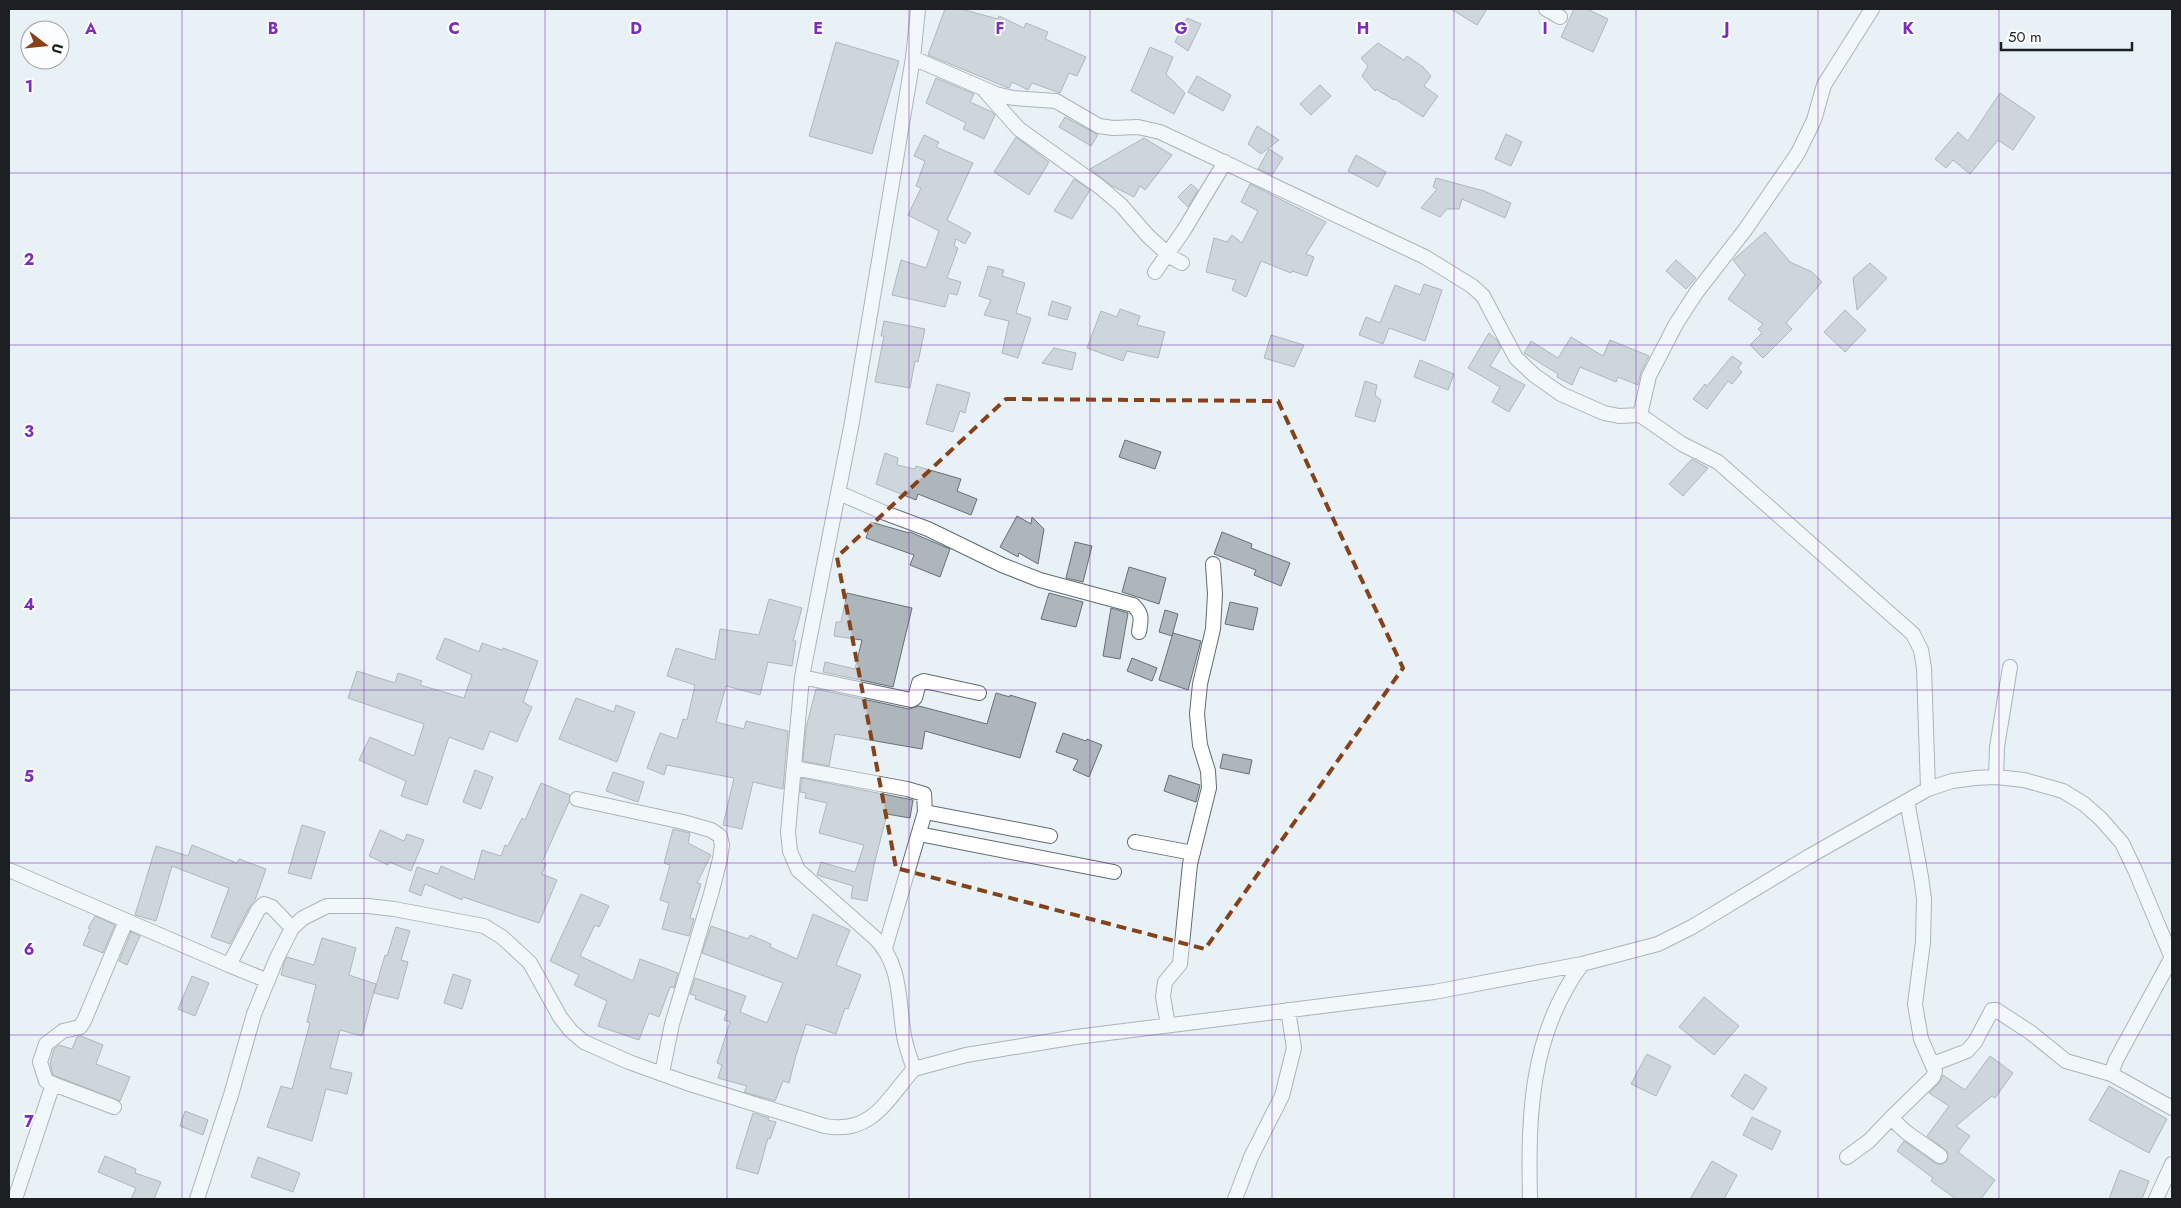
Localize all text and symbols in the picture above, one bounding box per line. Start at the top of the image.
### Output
text: A [84,17,97,40]
text: B [268,17,278,40]
text: C [448,17,460,40]
text: D [630,17,642,40]
text: E [813,17,823,40]
text: F [996,17,1004,40]
text: G [1174,17,1188,40]
text: H [1357,17,1369,40]
text: I [1542,17,1548,40]
text: J [1721,17,1730,40]
text: K [1902,17,1914,40]
north arrow [20,20,70,70]
scale bar [2001,20,2132,52]
text: 50 m [2008,26,2042,48]
text: U [47,41,68,56]
text: 1 [25,75,33,98]
text: 2 [24,248,34,271]
text: 3 [24,420,34,443]
text: 4 [23,593,35,616]
text: 5 [24,765,34,788]
text: 6 [24,938,34,961]
text: 7 [24,1110,34,1133]

